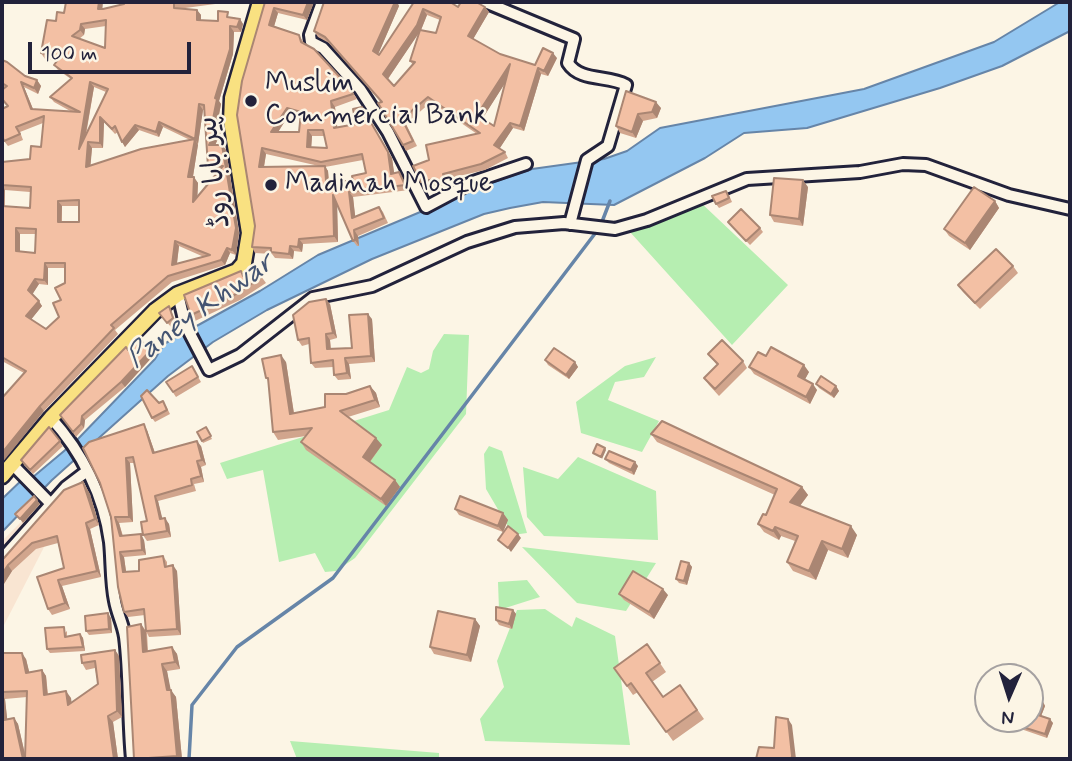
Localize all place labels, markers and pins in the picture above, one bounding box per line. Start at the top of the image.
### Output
place label: Muslim Commercial Bank [265,68,488,134]
marker: Muslim Commercial Bank [243,93,259,109]
place label: Madinah Mosque [285,168,492,202]
marker: Madinah Mosque [263,177,279,193]

